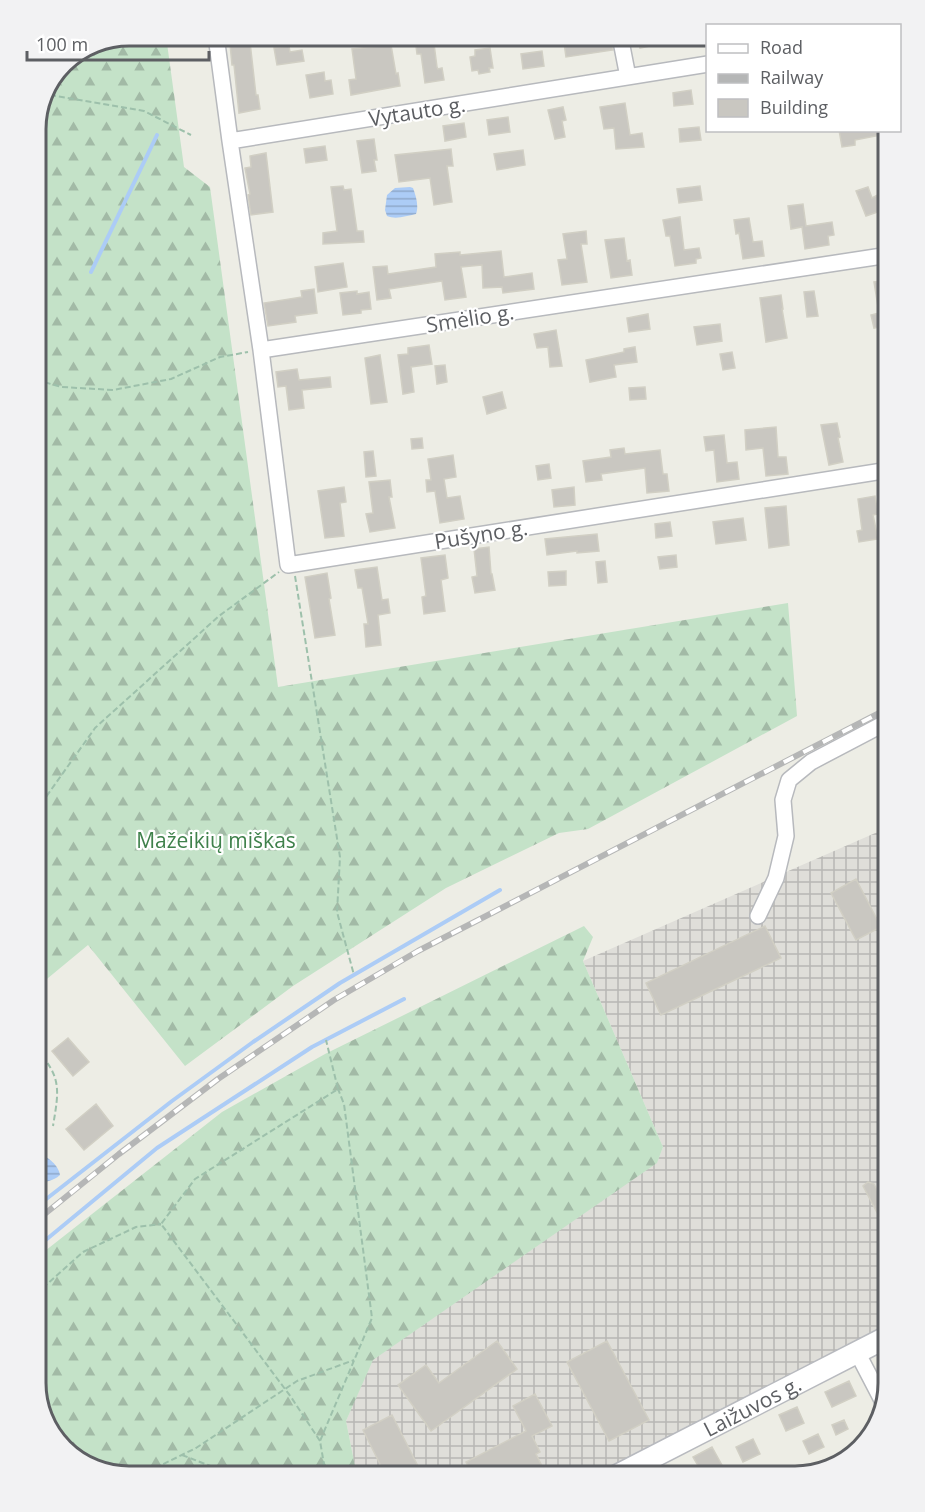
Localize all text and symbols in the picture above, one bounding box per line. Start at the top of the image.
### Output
scale bar [27,24,208,62]
legend [706,24,901,132]
text: 100 m [36,32,88,56]
text: Road [760,35,803,59]
text: Railway [760,65,824,89]
street label: Vytauto g. [367,90,467,132]
text: Building [760,95,828,119]
street label: Smėlio g. [424,297,516,339]
street label: Pušyno g. [432,513,530,555]
park label: Mažeikių miškas [136,826,296,854]
street label: Laižuvos g. [698,1369,806,1443]

